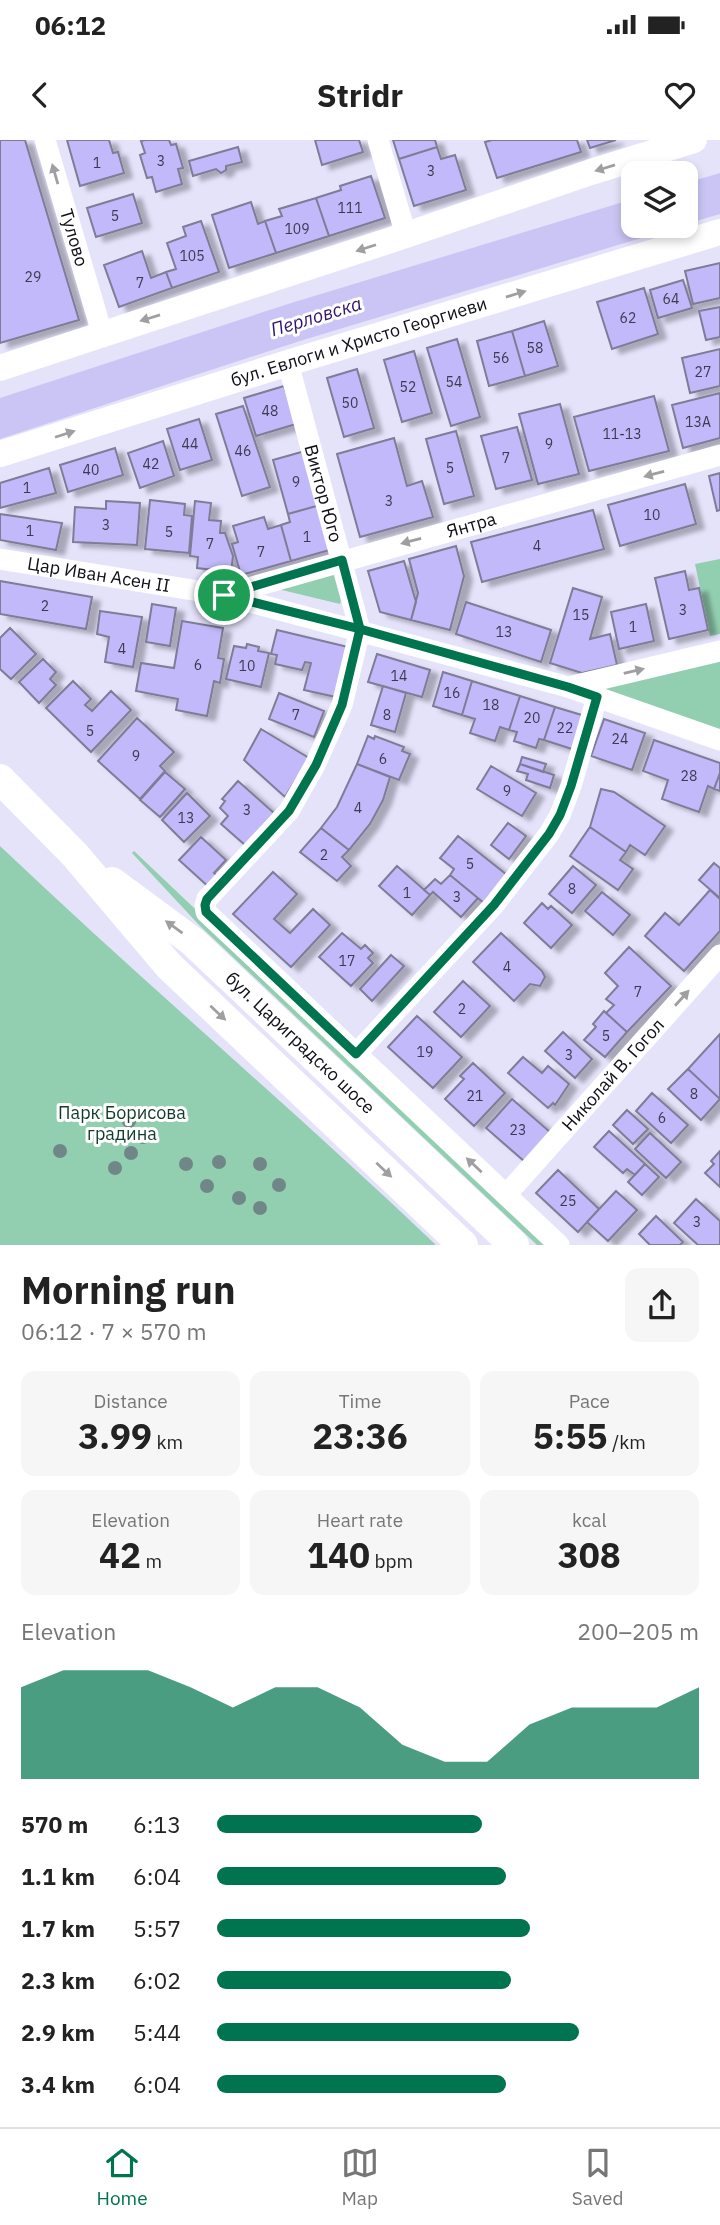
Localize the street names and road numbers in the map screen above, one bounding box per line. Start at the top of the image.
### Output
street label: Тулово [55,206,94,269]
street label: бул. Евлоги и Христо Георгиеви [228,291,490,391]
street label: Виктор Юго [299,442,348,545]
street label: Янтра [444,507,499,543]
street label: Цар Иван Асен II [26,552,172,597]
street label: бул. Цариградско шосе [221,967,380,1119]
street label: Николай В. Гогол [557,1013,669,1136]

